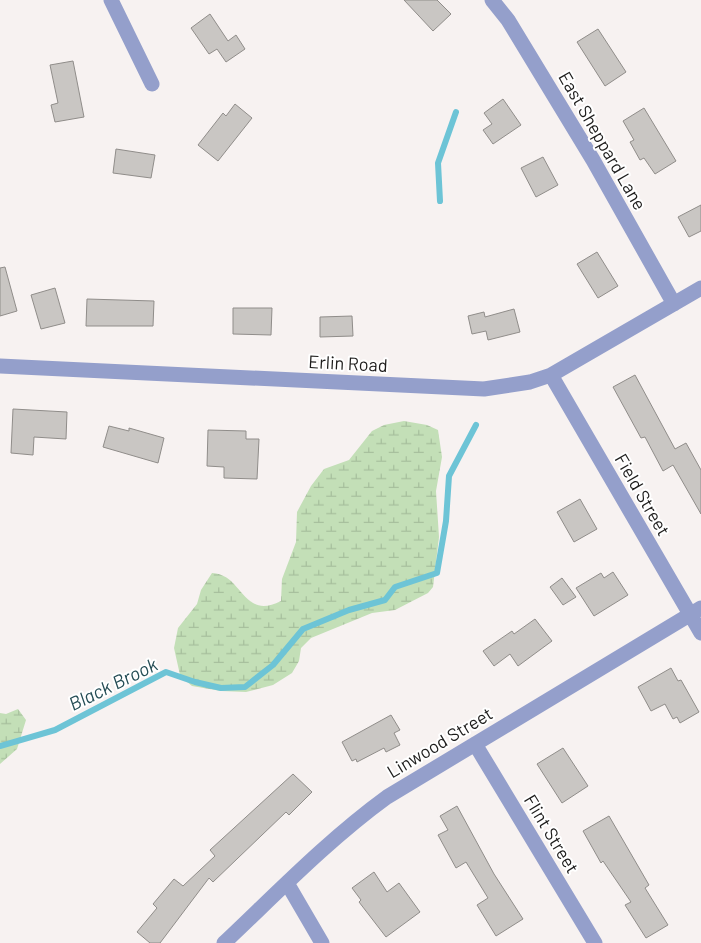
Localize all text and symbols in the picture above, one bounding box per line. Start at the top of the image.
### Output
street label: East Sheppard Lane [554,67,651,214]
street label: Erlin Road [308,350,388,376]
street label: Field Street [611,450,675,539]
water label: Black Brook [65,652,162,715]
street label: Linwood Street [383,702,496,782]
street label: Flint Street [520,790,584,877]

